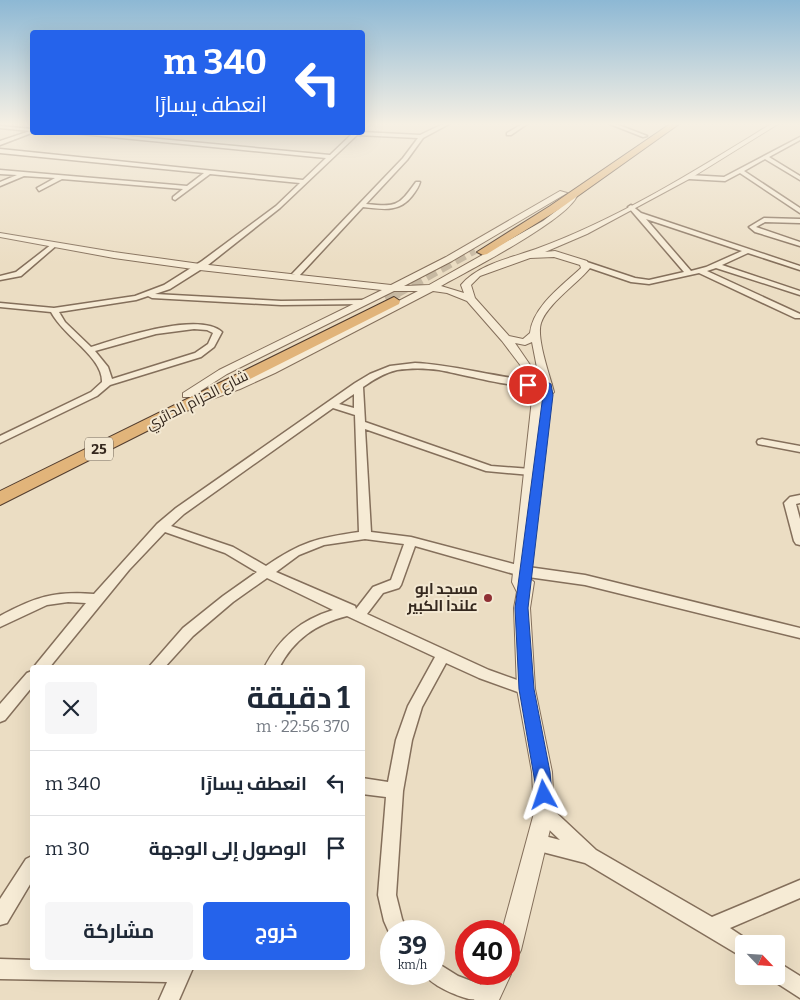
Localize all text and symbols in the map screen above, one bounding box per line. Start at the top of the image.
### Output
text: 340 m [164,41,267,83]
icon: left [285,50,350,115]
text: انعطف يسارًا [154,91,267,118]
pin [507,364,549,406]
street label: شارع الحزام الدائري [143,366,253,436]
icon: arrive [514,371,542,399]
road number: 25 [85,438,113,460]
place label: مسجد ابو علندا الكبير [406,580,478,615]
marker: مسجد ابو علندا الكبير [482,592,494,604]
text: 1 دقيقة [247,680,350,716]
button: close [45,682,97,734]
text: 370 m · 22:56 [256,717,350,736]
position arrow [517,768,569,820]
icon: left [322,769,350,797]
text: 340 m [45,772,101,795]
text: انعطف يسارًا [200,772,307,795]
icon: arrive [322,834,350,862]
text: 30 m [45,837,90,860]
text: الوصول إلى الوجهة [149,837,307,860]
button: مشاركة [45,902,193,960]
button: خروج [203,902,350,960]
speed limit sign: 40 [455,920,520,985]
text: 39 [398,931,427,961]
north arrow [735,935,785,985]
map controls [735,935,785,985]
text: km/h [398,958,427,972]

